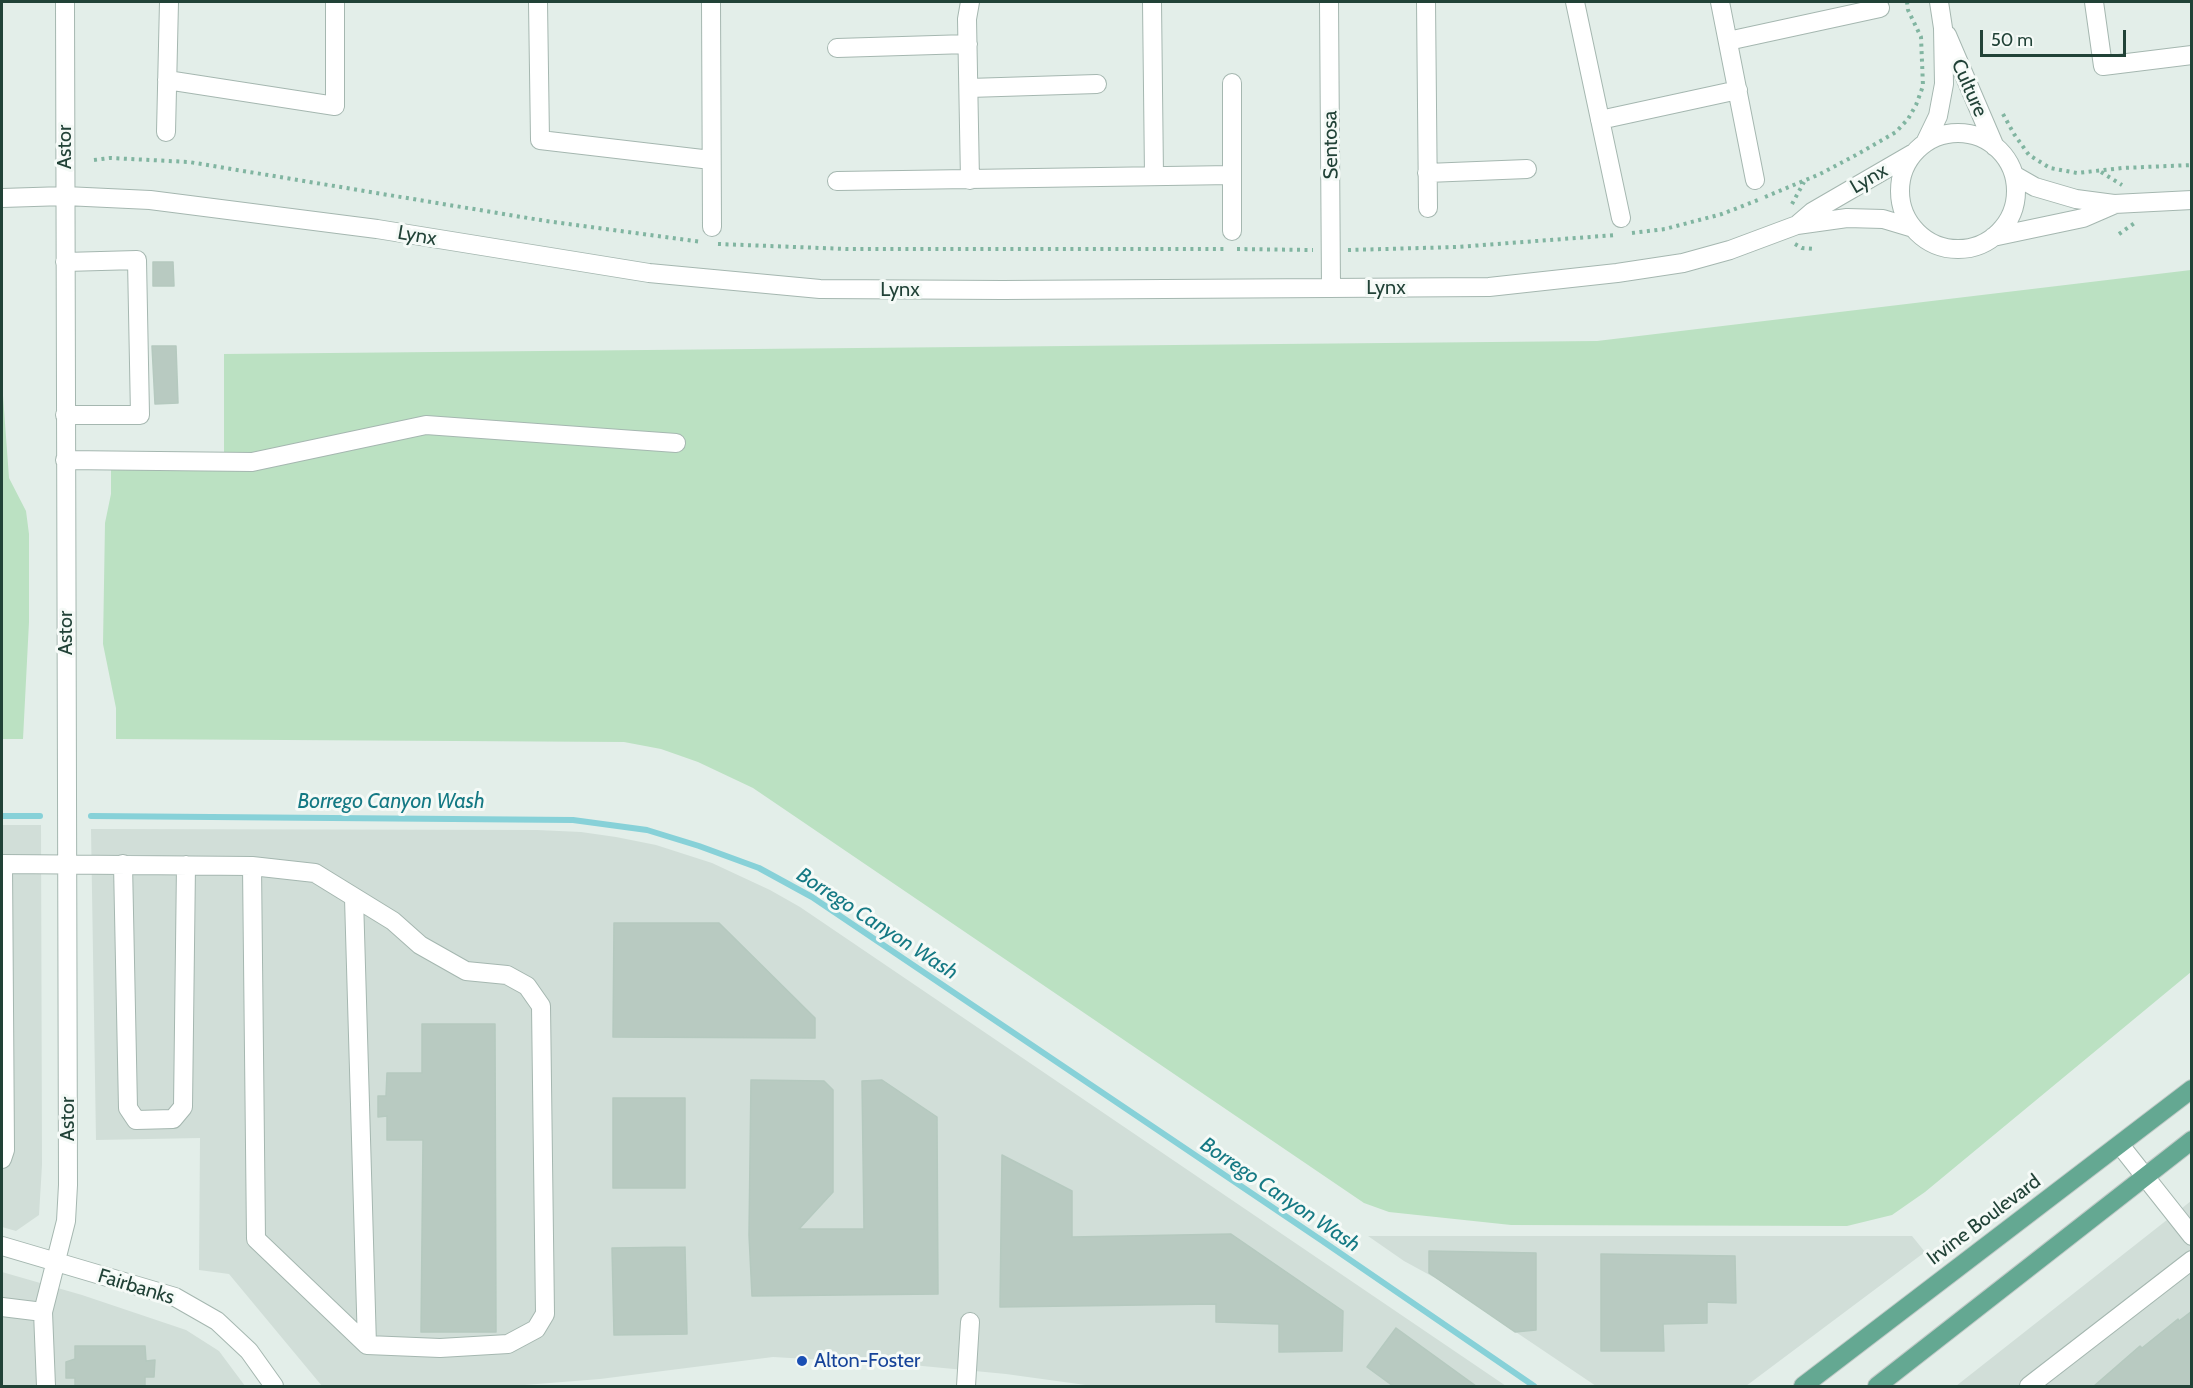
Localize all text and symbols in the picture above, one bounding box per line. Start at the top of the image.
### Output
scale bar [1983,18,2128,56]
text: 50 m [1991,29,2033,51]
street label: Culture [1946,55,1992,121]
street label: Sentosa [1318,111,1344,179]
street label: Astor [53,125,77,169]
street label: Lynx [1846,159,1892,199]
street label: Lynx [396,221,438,251]
street label: Lynx [1366,276,1406,300]
street label: Lynx [880,278,920,302]
street label: Astor [54,611,78,655]
water label: Borrego Canyon Wash [297,789,485,815]
water label: Borrego Canyon Wash [792,863,962,985]
street label: Astor [56,1097,80,1141]
water label: Borrego Canyon Wash [1195,1132,1365,1258]
street label: Irvine Boulevard [1923,1170,2045,1270]
street label: Fairbanks [95,1264,177,1310]
place label: Alton-Foster [814,1349,920,1373]
marker: Alton-Foster [795,1354,809,1368]

